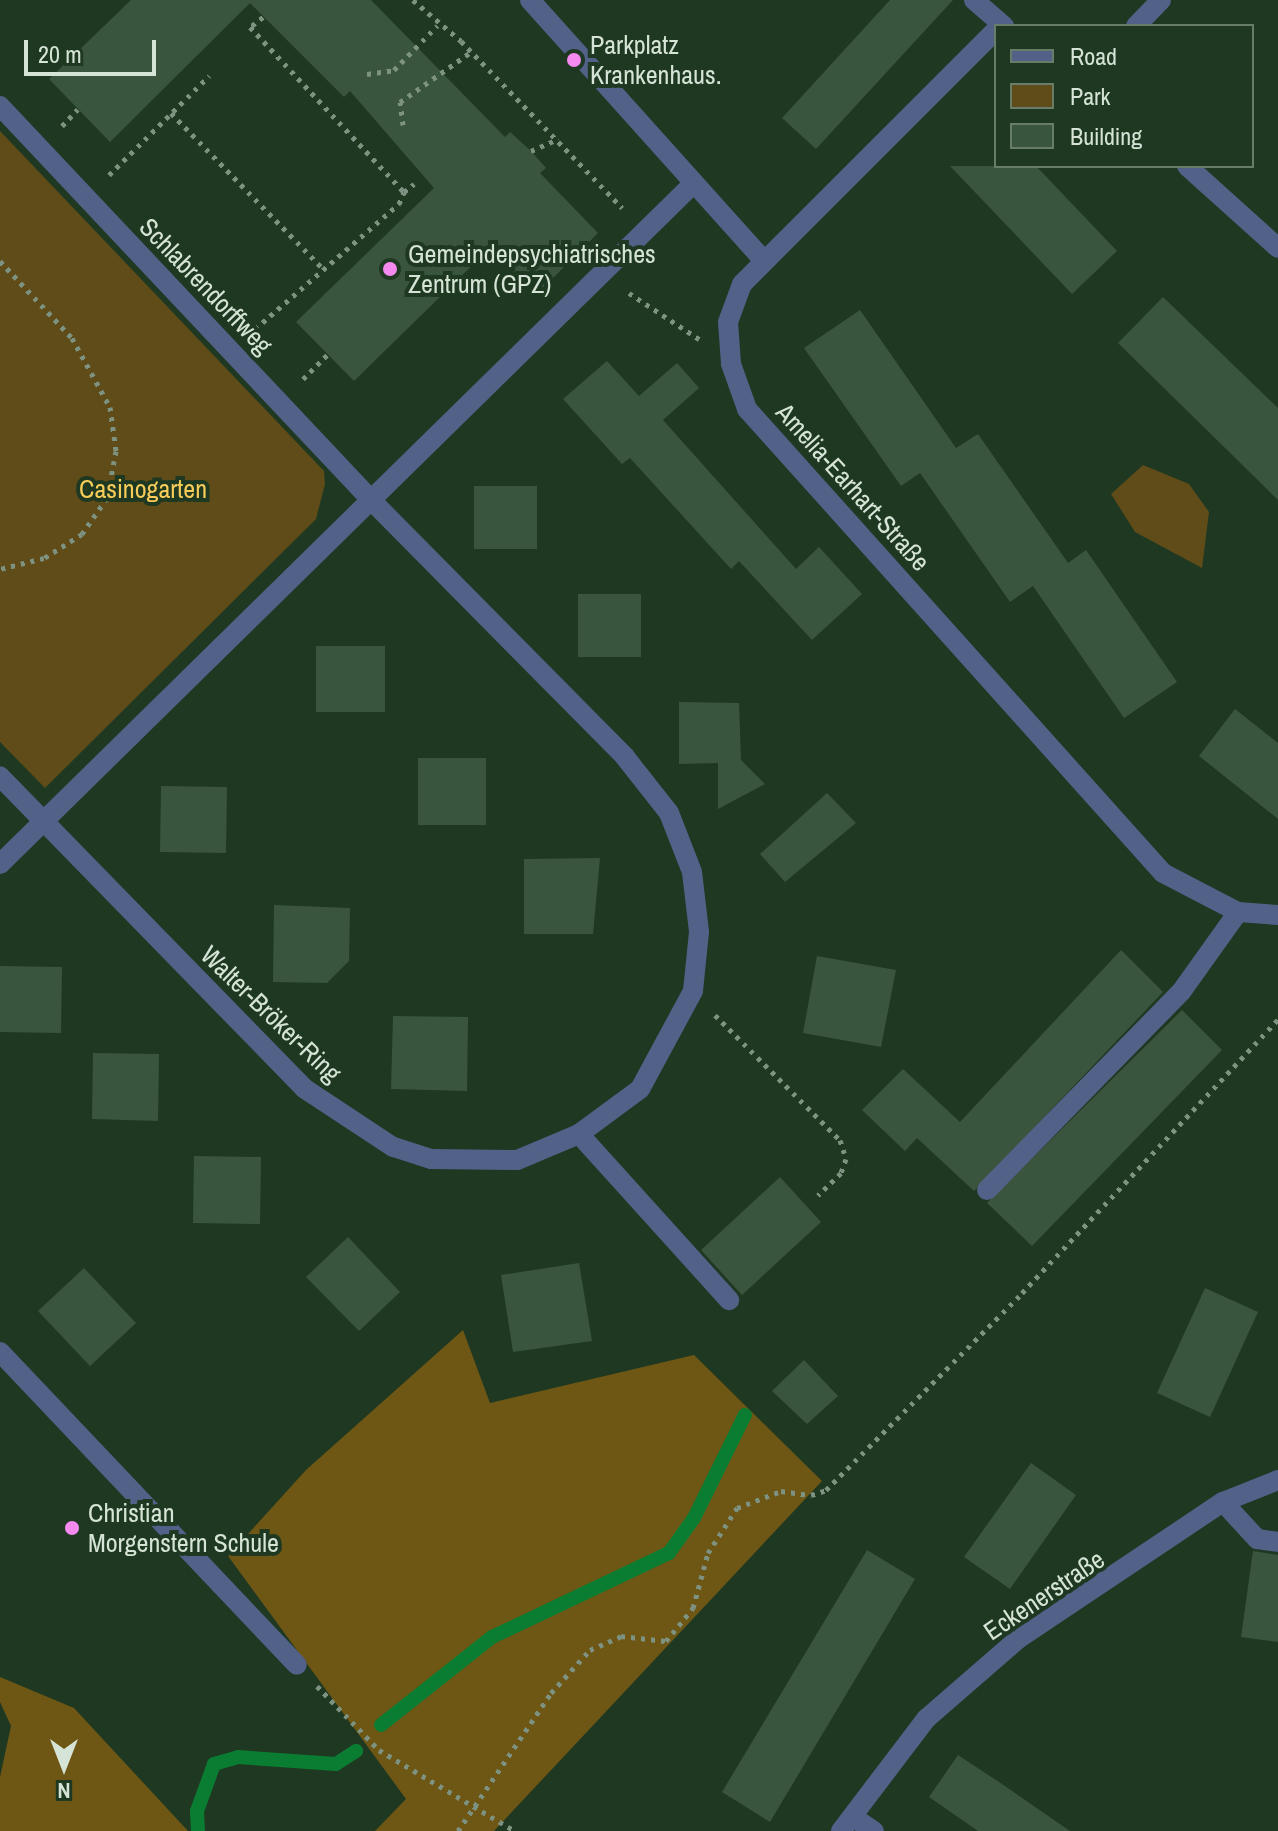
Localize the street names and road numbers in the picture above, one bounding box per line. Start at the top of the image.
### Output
street label: Schlabrendorffweg [133,211,279,361]
street label: Amelia-Earhart-Straße [770,397,936,577]
street label: Walter-Bröker-Ring [194,939,348,1089]
street label: Eckenerstraße [978,1543,1110,1647]

